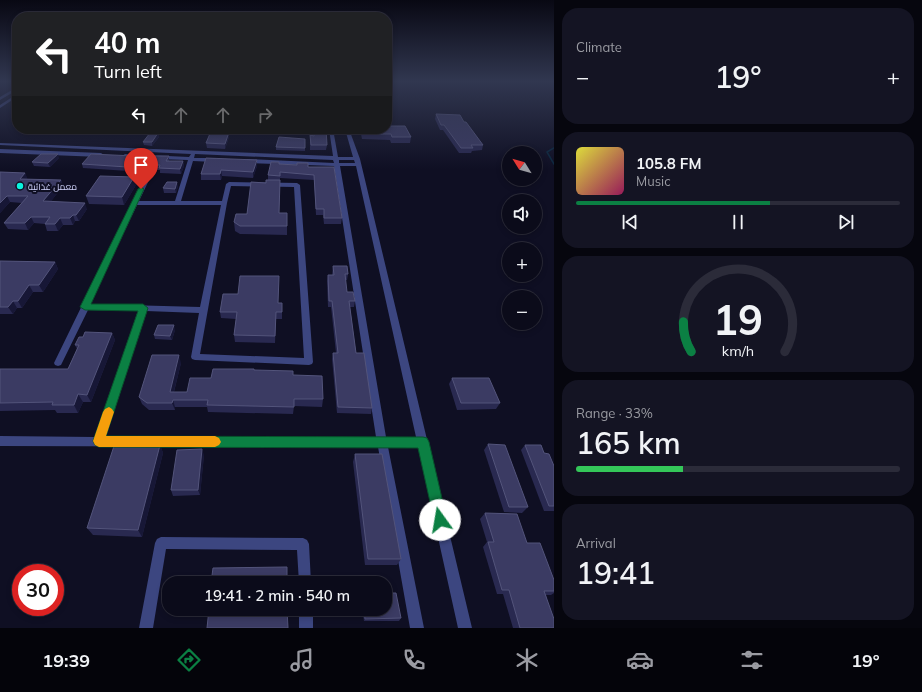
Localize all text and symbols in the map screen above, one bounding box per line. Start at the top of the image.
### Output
text: 40 m [94,25,160,60]
icon: left [28,28,80,80]
text: Climate [576,39,622,55]
text: 19° [714,58,762,96]
text: Turn left [94,60,162,83]
text: − [576,63,589,91]
text: + [887,63,900,91]
icon: left [128,104,150,126]
icon: ahead [170,104,192,126]
icon: ahead [212,104,234,126]
icon: right [254,104,276,126]
north arrow [502,146,542,186]
map controls [502,146,542,330]
pin [124,148,158,189]
icon: arrive [130,154,152,176]
text: 105.8 FM [636,154,701,173]
text: Music [636,173,671,189]
marker: معمل غذائية [15,181,25,191]
place label: معمل غذائية [28,181,77,192]
button: sound [502,194,542,234]
icon: previous [619,211,641,233]
icon: pause [727,211,749,233]
icon: next [835,211,857,233]
button: + [502,242,542,282]
button: − [502,290,542,330]
text: 19 [713,293,763,345]
text: km/h [722,342,754,360]
text: Range · 33% [576,405,653,421]
text: 165 km [576,424,681,462]
position arrow [419,499,461,541]
text: Arrival [576,535,616,551]
text: 19:41 [576,554,655,592]
speed limit sign: 30 [12,564,64,616]
text: 19:41 · 2 min · 540 m [204,586,350,605]
icon: directions [175,646,203,674]
icon: music [288,646,316,674]
icon: phone [400,646,428,674]
icon: climate [513,646,541,674]
icon: car [626,646,654,674]
icon: filters [738,646,766,674]
text: 19:39 [42,649,90,672]
text: 19° [851,649,880,672]

